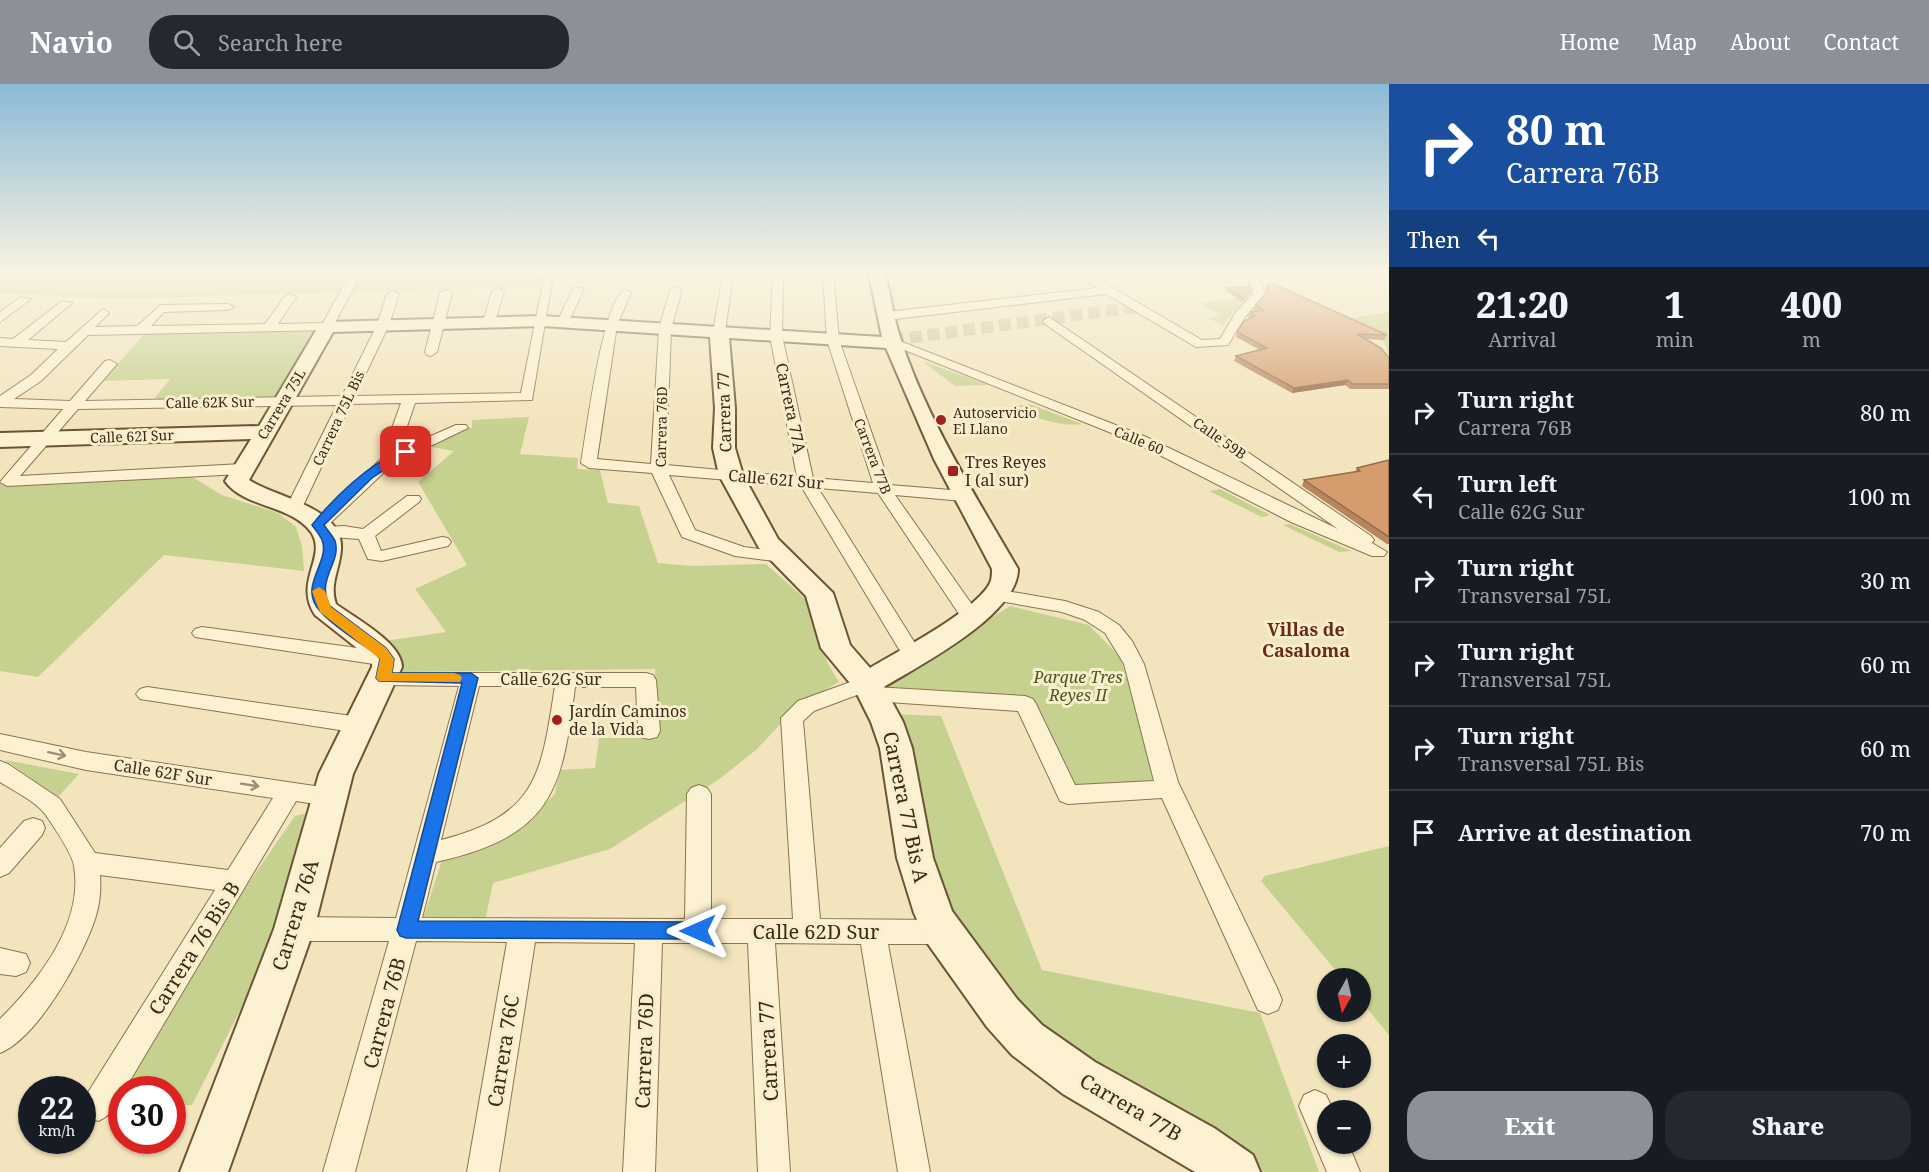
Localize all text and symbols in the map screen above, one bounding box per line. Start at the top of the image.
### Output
search box [149,15,569,69]
text: Navio [30,23,113,61]
icon: search [170,26,203,59]
text: Search here [218,27,343,57]
text: Home [1560,28,1620,56]
text: Map [1653,28,1697,56]
text: About [1730,28,1791,56]
text: Contact [1824,28,1899,56]
text: 80 m [1506,100,1606,157]
icon: right [1407,108,1485,186]
text: Carrera 76B [1506,154,1660,191]
icon: left [1472,222,1505,255]
text: Then [1407,224,1460,254]
text: 21:20 [1476,280,1569,329]
text: 1 [1665,280,1685,329]
text: 400 [1781,280,1842,329]
text: Arrival [1488,326,1557,353]
text: min [1656,326,1694,353]
text: m [1802,326,1821,353]
street label: Carrera 77A [771,361,811,456]
street label: Carrera 75L [252,365,310,443]
street label: Carrera 75L Bis [308,367,368,469]
street label: Carrera 77 [712,371,736,453]
text: Turn right [1458,384,1574,414]
street label: Carrera 76D [651,386,671,468]
street label: Calle 62K Sur [166,392,255,412]
icon: right [1407,396,1440,429]
text: 80 m [1860,397,1911,427]
place label: Autoservicio El Llano [953,403,1037,438]
marker: Autoservicio El Llano [934,413,948,427]
street label: Calle 59B [1190,413,1250,463]
text: Carrera 76B [1458,414,1572,441]
street label: Carrera 77B [850,415,896,497]
street label: Calle 60 [1111,421,1167,459]
street label: Calle 62I Sur [90,425,175,447]
pin [380,426,431,477]
icon: arrive [389,435,422,468]
place label: Tres Reyes I (al sur) [965,451,1046,491]
street label: Calle 62I Sur [727,464,825,494]
marker: Tres Reyes I (al sur) [946,464,960,478]
text: Turn left [1458,468,1557,498]
icon: left [1407,480,1440,513]
text: 100 m [1848,481,1911,511]
text: Calle 62G Sur [1458,498,1585,525]
text: Turn right [1458,552,1574,582]
icon: right [1407,564,1440,597]
text: 30 m [1860,565,1911,595]
text: Transversal 75L [1458,582,1611,609]
district label: Villas de Casaloma [1262,617,1350,662]
text: Turn right [1458,636,1574,666]
icon: right [1407,648,1440,681]
text: 60 m [1860,649,1911,679]
park label: Parque Tres Reyes II [1032,666,1123,706]
text: Transversal 75L [1458,666,1611,693]
street label: Calle 62G Sur [500,668,602,690]
place label: Jardín Caminos de la Vida [568,700,687,740]
marker: Jardín Caminos de la Vida [550,713,564,727]
text: Turn right [1458,720,1574,750]
street label: Carrera 77 Bis A [877,729,935,886]
icon: right [1407,732,1440,765]
text: 60 m [1860,733,1911,763]
one-way arrow [47,749,66,761]
text: Transversal 75L Bis [1458,750,1644,777]
street label: Calle 62F Sur [112,753,214,791]
one-way arrow [239,780,259,791]
icon: arrive [1407,816,1440,849]
text: Arrive at destination [1458,817,1692,847]
text: 70 m [1860,817,1911,847]
street label: Carrera 76A [265,855,325,974]
street label: Carrera 76 Bis B [142,876,246,1020]
position arrow [666,899,730,963]
street label: Calle 62D Sur [753,918,880,945]
street label: Carrera 76B [356,954,412,1072]
north arrow [1317,968,1371,1022]
map controls [1317,968,1371,1154]
street label: Carrera 76C [481,993,525,1109]
street label: Carrera 76D [628,993,660,1109]
street label: Carrera 77 [752,1000,784,1102]
button: + [1317,1034,1371,1088]
street label: Carrera 77B [1075,1067,1187,1147]
speed limit sign: 30 [108,1076,186,1154]
text: 22 [40,1087,74,1128]
button: Exit [1407,1091,1653,1160]
button: Share [1665,1091,1911,1160]
button: − [1317,1100,1371,1154]
text: km/h [39,1120,75,1140]

